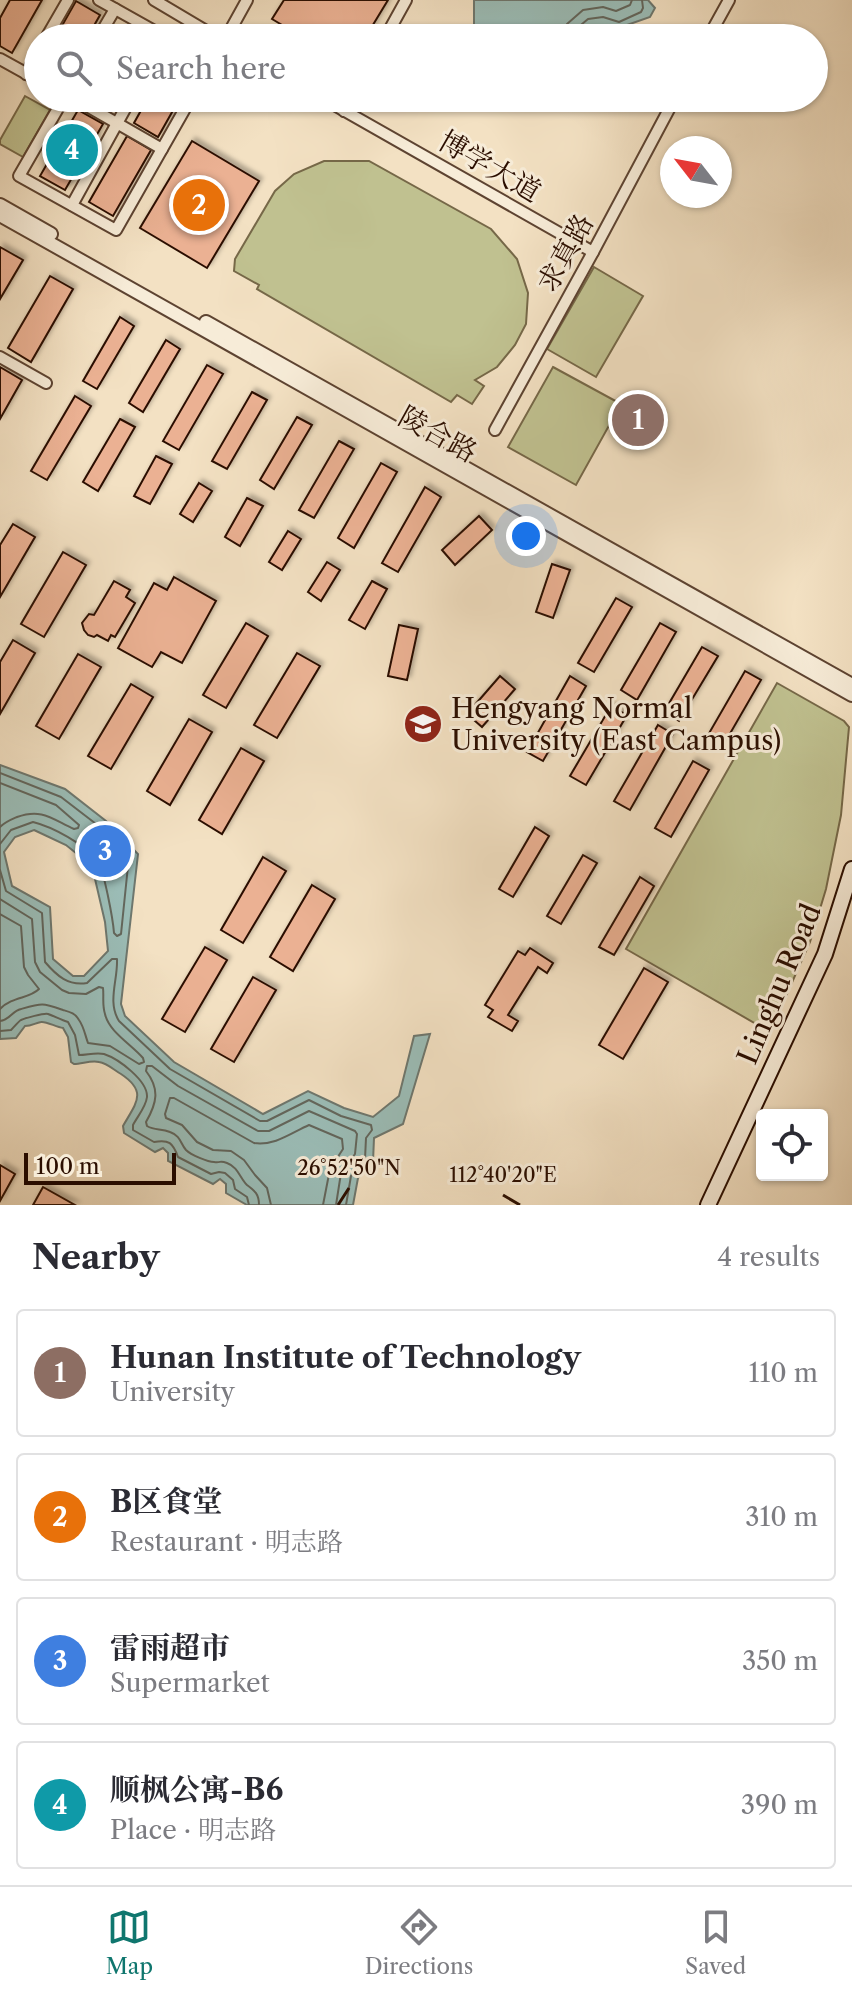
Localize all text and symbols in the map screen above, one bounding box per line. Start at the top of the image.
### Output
search box [24,24,828,112]
icon: search [52,46,96,90]
text: Search here [116,50,286,87]
pin: 4 [46,120,98,180]
street label: 博学大道 [433,123,547,209]
north arrow [660,136,732,208]
pin: 2 [173,175,225,235]
street label: 求真路 [530,208,600,298]
pin: 1 [612,390,664,450]
street label: 陵合路 [393,399,483,469]
your location [506,516,546,556]
place label: Hengyang Normal University (East Campus) [451,691,781,757]
school or university icon: Hengyang Normal University (East Campus) [402,703,444,745]
pin: 3 [79,821,131,881]
street label: Linghu Road [730,899,828,1069]
map controls [756,1109,828,1181]
button: locate [756,1109,828,1181]
scale bar [24,1149,176,1185]
text: 100 m [36,1153,99,1180]
text: 26°52'50"N [297,1156,401,1180]
text: 112°40'20"E [449,1163,557,1187]
text: Nearby [32,1236,160,1278]
text: 4 results [717,1241,820,1273]
text: Hunan Institute of Technology [110,1339,581,1376]
text: 1 [54,1357,66,1389]
text: 110 m [749,1357,818,1389]
text: University [110,1376,235,1408]
text: B区食堂 [110,1483,222,1520]
text: 2 [52,1501,68,1533]
text: 310 m [745,1501,818,1533]
text: Restaurant · 明志路 [110,1526,343,1558]
text: 雷雨超市 [110,1629,230,1666]
text: 3 [53,1645,67,1677]
text: 350 m [742,1645,818,1677]
text: Supermarket [110,1667,270,1699]
text: 顺枫公寓-B6 [110,1771,283,1808]
text: 4 [52,1789,68,1821]
text: 390 m [741,1789,818,1821]
text: Place · 明志路 [110,1814,276,1846]
tab: Map [106,1905,153,1980]
tab: Directions [365,1905,473,1980]
tab: Saved [685,1905,746,1980]

